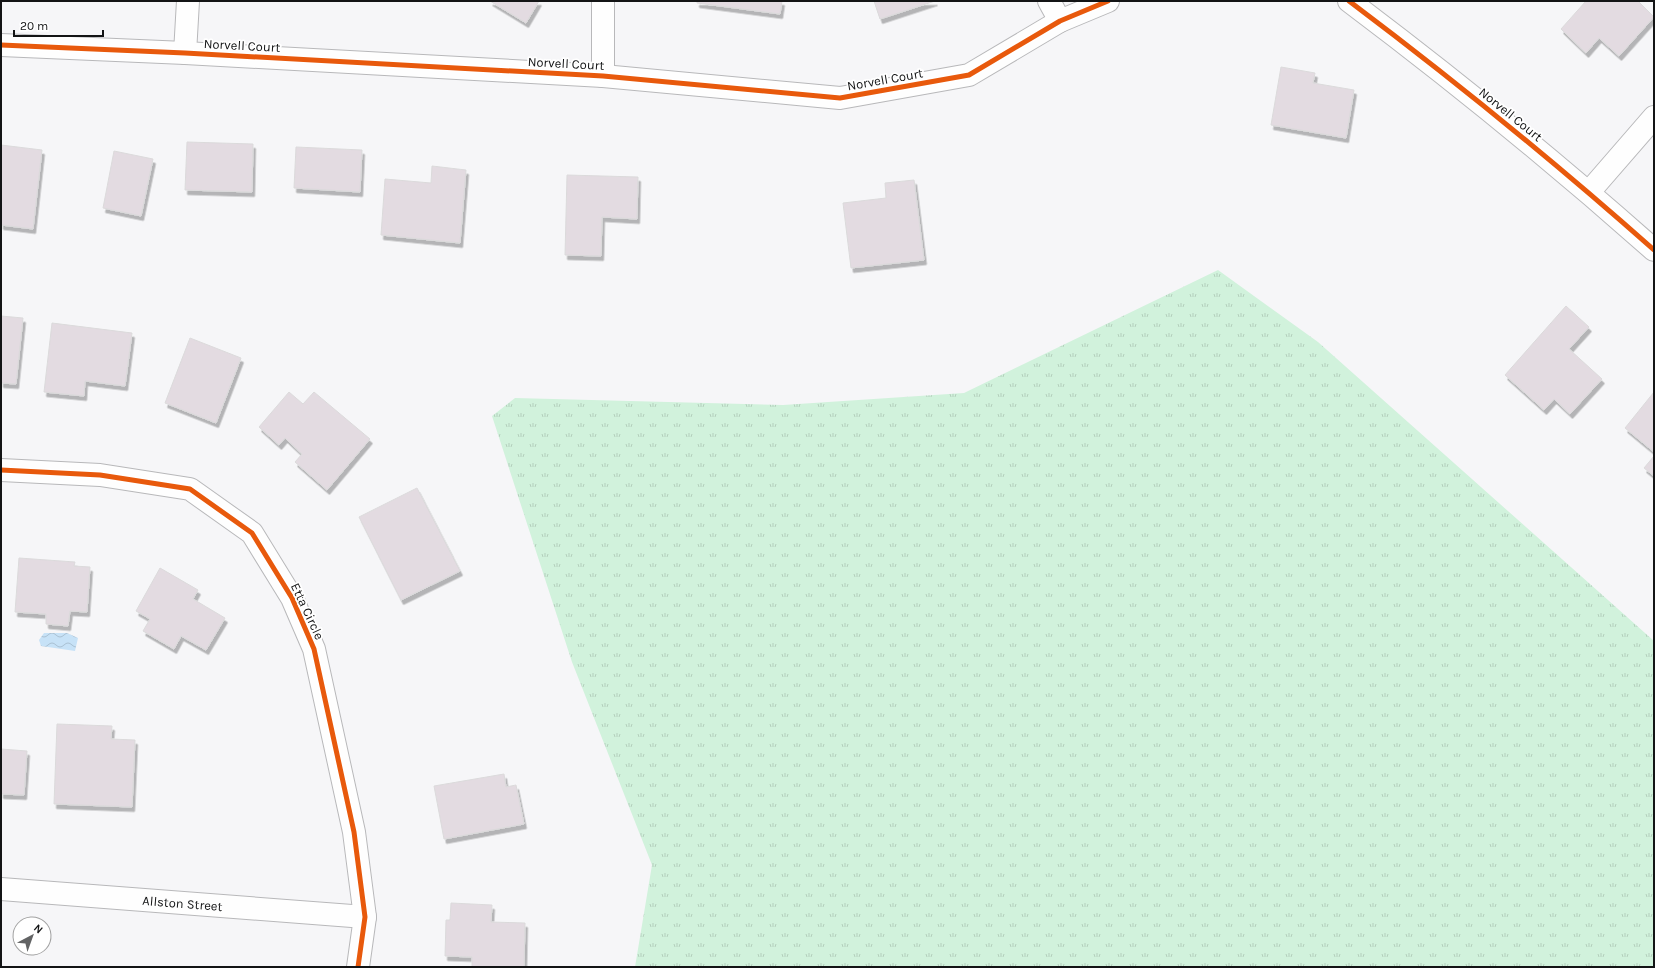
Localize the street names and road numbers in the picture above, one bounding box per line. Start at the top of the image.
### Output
street label: Norvell Court [203,36,281,55]
street label: Norvell Court [527,54,605,73]
street label: Norvell Court [846,65,924,94]
street label: Norvell Court [1476,84,1545,144]
street label: Etta Circle [288,580,327,642]
street label: Allston Street [142,893,223,914]

